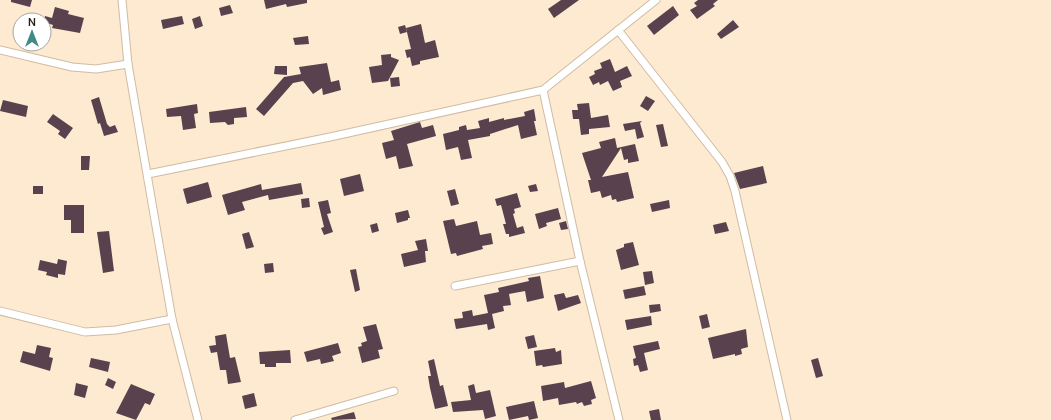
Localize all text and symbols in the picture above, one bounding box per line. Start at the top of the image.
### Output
north arrow [12,12,52,52]
text: N [28,14,36,29]

